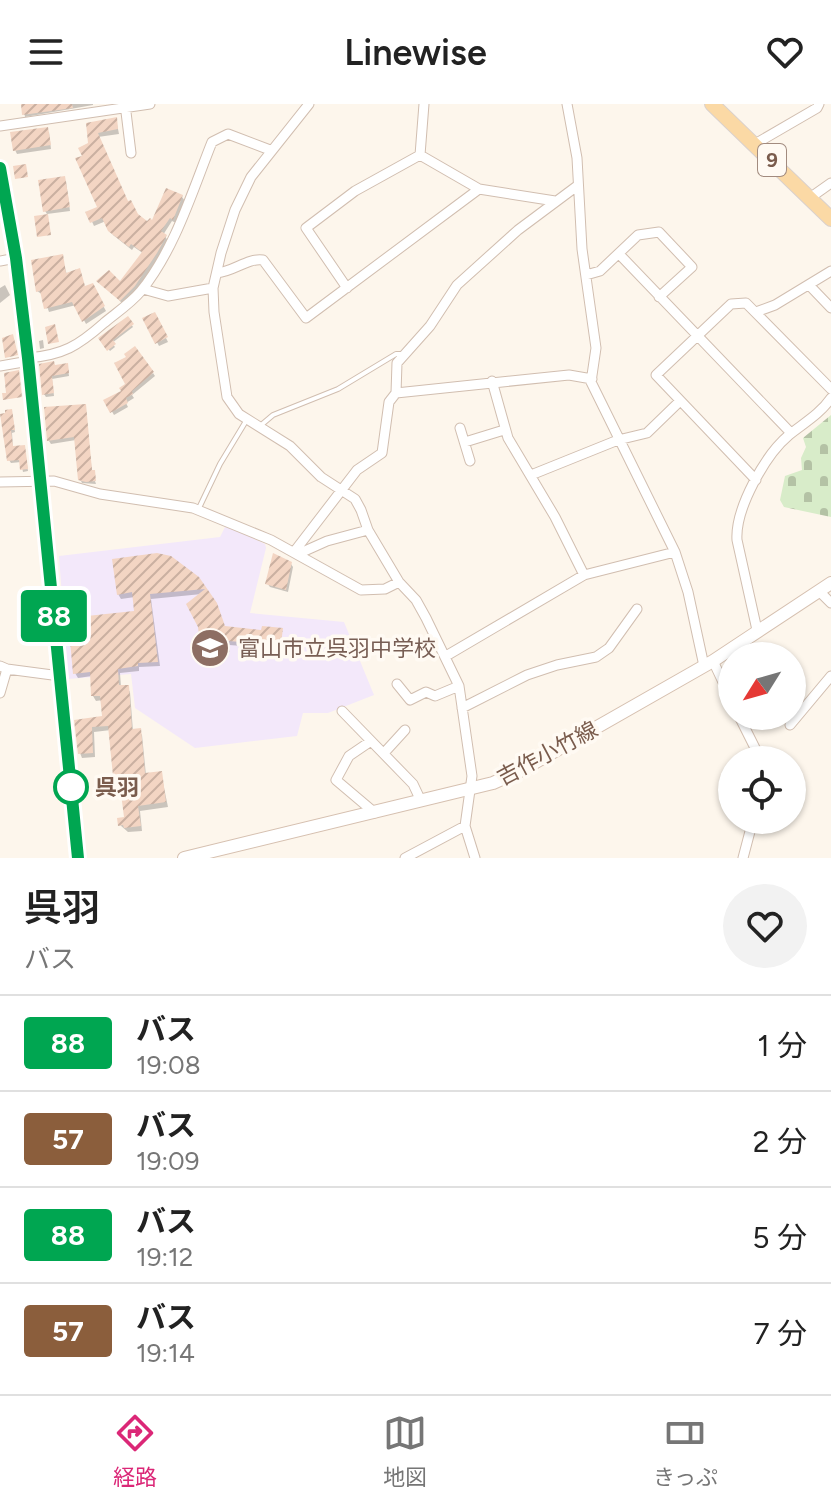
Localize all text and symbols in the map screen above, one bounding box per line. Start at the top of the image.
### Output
icon: menu [24,30,68,74]
icon: heart [763,30,807,74]
text: Linewise [344,31,487,74]
road number: 9 [758,144,786,176]
line badge: 88 [18,590,90,642]
text: 88 [37,599,71,633]
school or university icon: 富山市立呉羽中学校 [189,627,231,669]
place label: 富山市立呉羽中学校 [238,635,436,662]
north arrow [718,642,806,730]
map controls [718,642,806,834]
street label: 吉作小竹線 [492,716,602,791]
button: locate [718,746,806,834]
marker: 呉羽 [54,770,88,804]
place label: 呉羽 [95,774,139,801]
button: heart [723,884,807,968]
text: 呉羽 [24,885,100,931]
text: バス [24,943,76,975]
text: バス [136,1011,196,1048]
text: 88 [51,1026,85,1060]
text: 1 分 [757,1027,807,1064]
text: 19:08 [136,1049,201,1081]
text: バス [136,1107,196,1144]
text: 57 [52,1122,84,1156]
text: 2 分 [753,1123,807,1160]
text: 19:09 [136,1145,199,1177]
text: バス [136,1203,196,1240]
text: 88 [51,1218,85,1252]
text: 5 分 [752,1219,807,1256]
text: 19:12 [136,1241,193,1273]
text: バス [136,1299,196,1336]
text: 57 [52,1314,84,1348]
text: 7 分 [753,1315,807,1352]
text: 19:14 [136,1337,195,1369]
tab: 経路 [113,1411,157,1491]
tab: 地図 [383,1411,427,1491]
tab: きっぷ [653,1411,718,1491]

